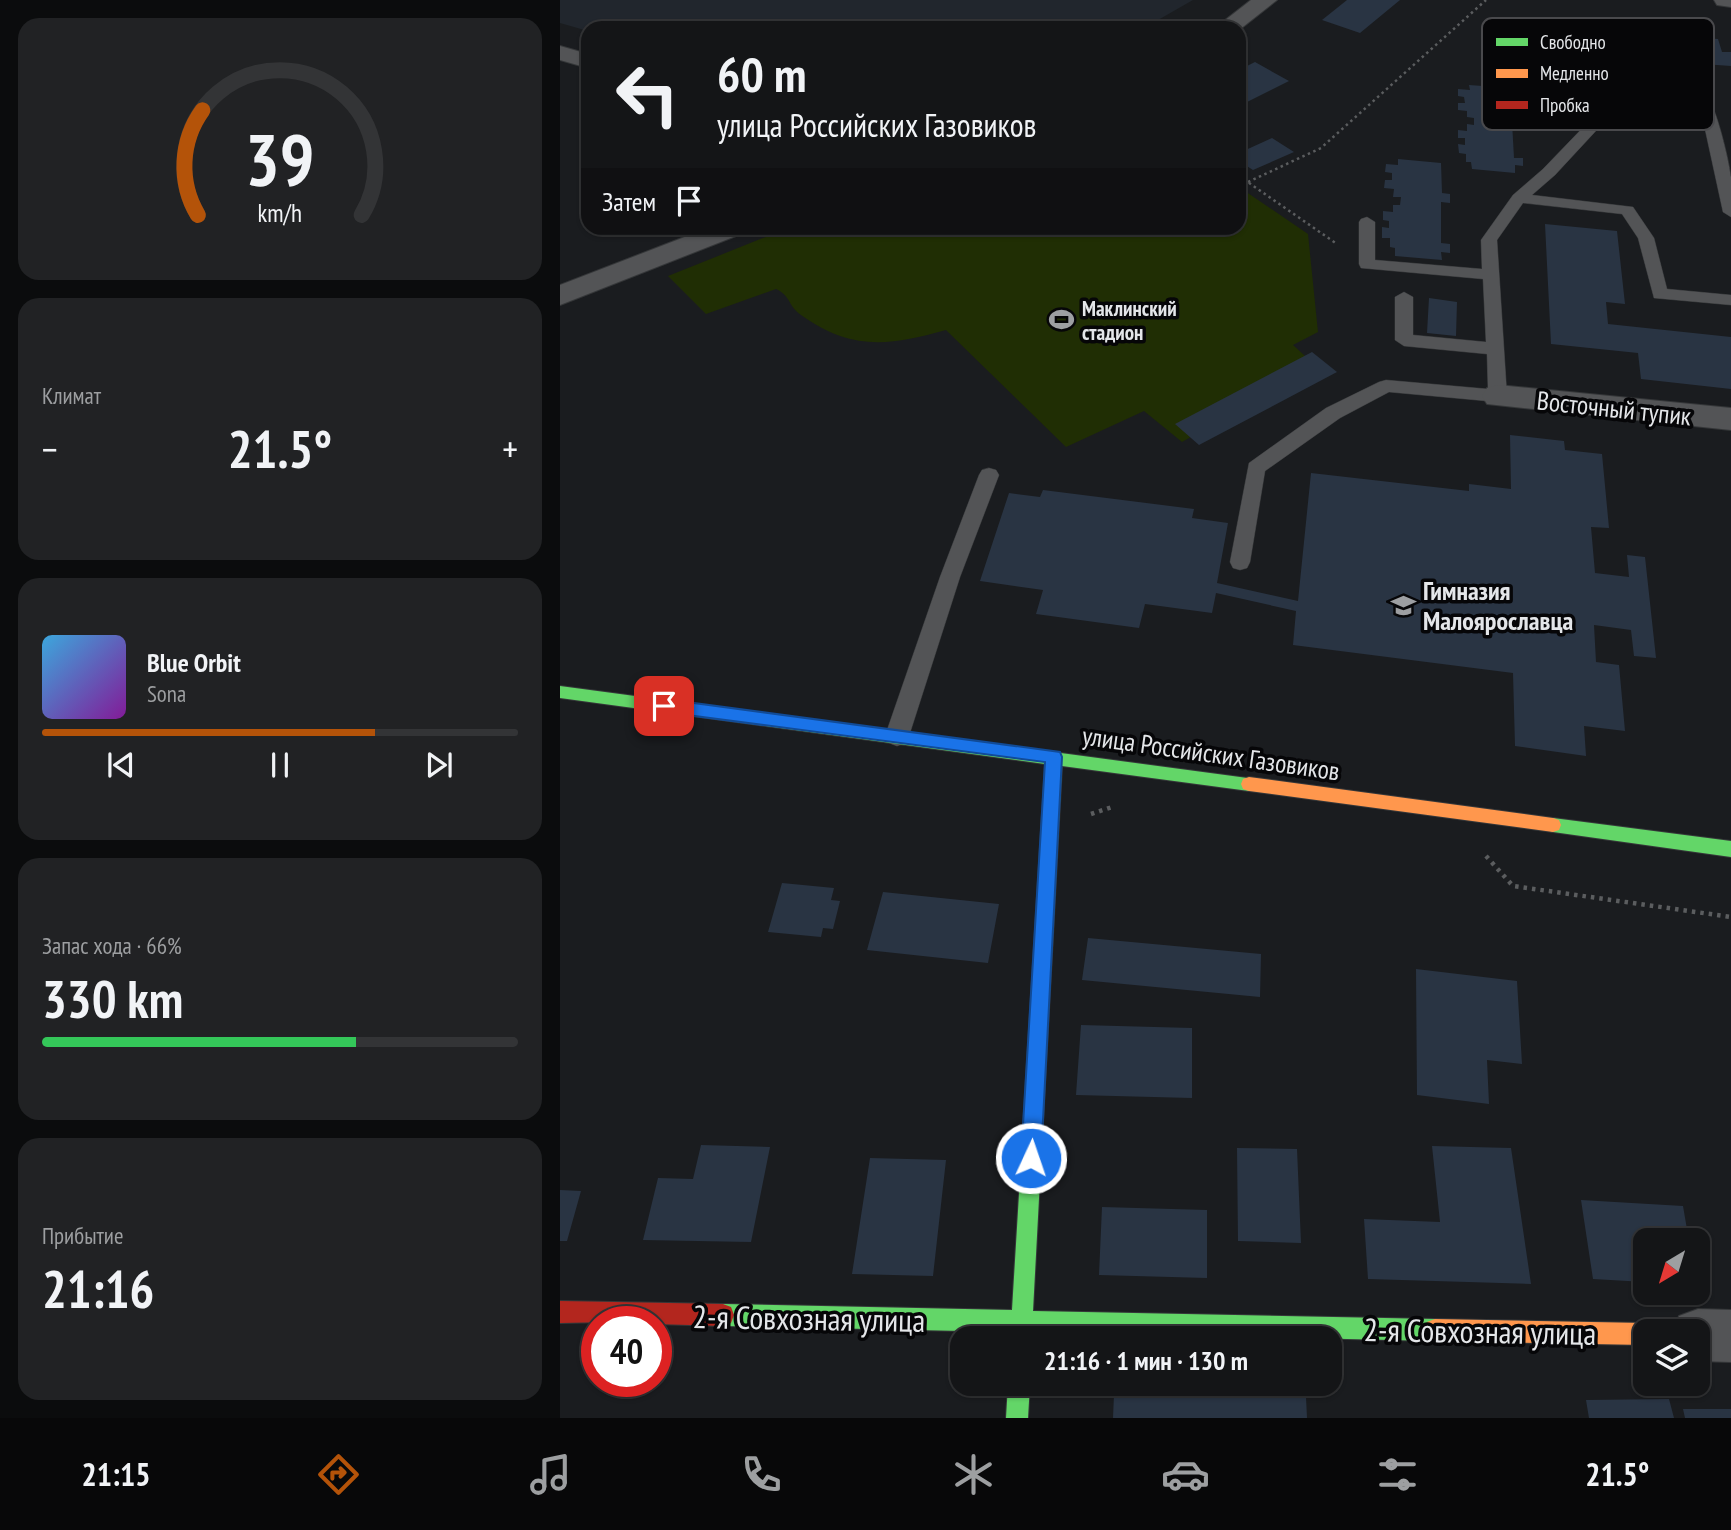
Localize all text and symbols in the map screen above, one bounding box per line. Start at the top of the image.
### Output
legend [1482,18,1714,130]
text: Свободно [1540,30,1606,54]
text: 60 m [717,42,806,106]
icon: left [602,49,693,140]
text: Медленно [1540,61,1609,85]
text: Пробка [1540,93,1590,117]
text: улица Российских Газовиков [717,104,1036,146]
text: 39 [245,111,315,205]
icon: arrive [670,182,708,220]
text: Затем [602,185,656,218]
text: km/h [258,197,302,229]
place label: Маклинский стадион [1082,295,1177,346]
sports icon: Маклинский стадион [1048,306,1076,334]
text: Климат [42,381,101,410]
street label: Восточный тупик [1535,383,1693,433]
text: 21.5° [228,415,332,482]
text: − [42,424,58,473]
text: + [502,424,518,473]
place label: Гимназия Малоярославца [1423,574,1573,637]
school or university icon: Гимназия Малоярославца [1389,591,1417,619]
text: Blue Orbit [147,646,241,679]
pin [634,676,694,736]
text: Sona [147,679,186,708]
icon: arrive [645,687,683,725]
street label: улица Российских Газовиков [1080,719,1342,787]
icon: previous [102,746,140,784]
icon: pause [261,746,299,784]
icon: next [420,746,458,784]
text: Запас хода · 66% [42,931,182,960]
text: 330 km [42,965,183,1032]
position arrow [994,1121,1068,1195]
text: Прибытие [42,1221,123,1250]
north arrow [1633,1228,1710,1306]
map controls [1633,1228,1710,1396]
text: 21:16 [42,1255,154,1322]
street label: 2-я Совхозная улица [692,1295,926,1341]
speed limit sign: 40 [581,1306,672,1397]
street label: 2-я Совхозная улица [1363,1308,1597,1354]
button: layers [1633,1319,1710,1396]
text: 21:16 · 1 мин · 130 m [1044,1344,1248,1377]
icon: directions [314,1450,363,1499]
icon: music [526,1450,575,1499]
icon: phone [737,1450,786,1499]
icon: climate [949,1450,998,1499]
icon: car [1161,1450,1210,1499]
icon: filters [1373,1450,1422,1499]
text: 21:15 [81,1453,151,1495]
text: 21.5° [1585,1453,1649,1495]

